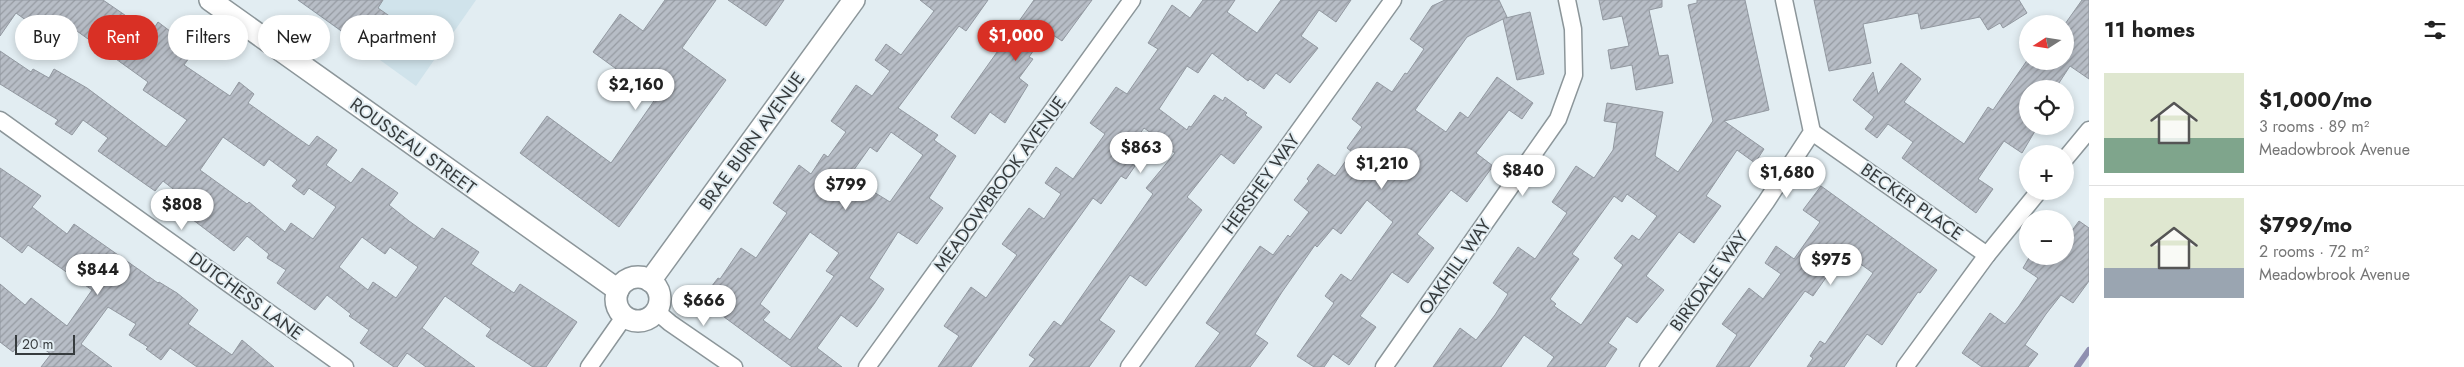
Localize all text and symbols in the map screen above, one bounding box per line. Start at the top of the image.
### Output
chip: Buy [15,15,78,60]
chip: Rent [88,15,158,60]
chip: Filters [168,15,248,60]
chip: New [258,15,330,60]
chip: Apartment [340,15,454,60]
north arrow [2019,15,2074,70]
map controls [2019,15,2074,265]
text: 11 homes [2104,15,2195,45]
icon: filters [2421,16,2449,44]
pin: $1,000 [975,20,1057,62]
text: $1,000 [988,24,1044,47]
street label: BRAE BURN AVENUE [693,67,811,215]
pin: $2,160 [595,68,677,111]
text: $2,160 [608,73,664,96]
button: locate [2019,80,2074,135]
text: $1,000/mo [2259,85,2372,115]
street label: ROUSSEAU STREET [345,91,482,201]
street label: MEADOWBROOK AVENUE [927,91,1073,277]
icon: home [2144,93,2204,153]
text: 3 rooms · 89 m² [2259,115,2369,138]
street label: HERSHEY WAY [1216,128,1307,239]
pin: $863 [1111,132,1171,174]
text: $863 [1121,136,1161,159]
text: Meadowbrook Avenue [2259,138,2410,161]
button: + [2019,145,2074,200]
pin: $1,210 [1341,148,1423,190]
text: $1,210 [1356,152,1408,175]
pin: $840 [1493,154,1553,197]
pin: $1,680 [1746,156,1828,199]
street label: BECKER PLACE [1855,157,1969,247]
text: $840 [1502,159,1544,182]
text: $1,680 [1760,161,1814,184]
pin: $799 [816,168,876,211]
text: $799 [825,173,867,196]
pin: $808 [152,188,212,231]
text: $808 [162,193,202,216]
button: − [2019,210,2074,265]
text: $799/mo [2259,210,2352,240]
street label: OAKHILL WAY [1412,213,1498,320]
icon: home [2144,218,2204,278]
street label: BIRKDALE WAY [1664,225,1755,337]
text: 2 rooms · 72 m² [2259,240,2369,263]
pin: $975 [1801,244,1861,286]
street label: DUTCHESS LANE [184,246,308,346]
text: $975 [1811,248,1851,271]
pin: $844 [68,254,128,296]
text: $844 [77,258,119,281]
text: Meadowbrook Avenue [2259,263,2410,286]
pin: $666 [674,284,734,327]
text: $666 [683,289,725,312]
scale bar [15,332,75,355]
text: 20 m [22,334,54,354]

